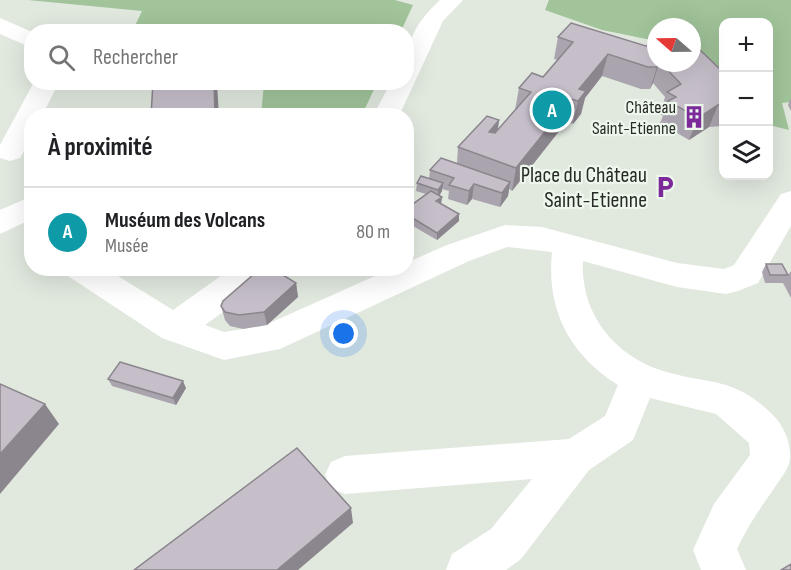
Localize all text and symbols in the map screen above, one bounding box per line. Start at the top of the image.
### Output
north arrow [647,18,701,72]
map controls [719,18,773,180]
button: + [719,18,773,72]
search box [24,24,414,90]
icon: search [45,41,78,74]
text: Rechercher [93,44,178,71]
button: − [719,72,773,126]
pin: A [532,88,572,132]
place label: Château Saint-Etienne [592,97,676,139]
building icon: Château Saint-Etienne [681,104,707,130]
button: layers [719,126,773,180]
text: À proximité [48,132,153,163]
place label: Place du Château Saint-Etienne [521,162,647,214]
parking icon: Place du Château Saint-Etienne [652,174,678,200]
text: Muséum des Volcans [105,207,265,234]
text: A [63,220,72,244]
text: 80 m [356,220,390,244]
text: Musée [105,234,149,258]
your location [329,319,358,348]

